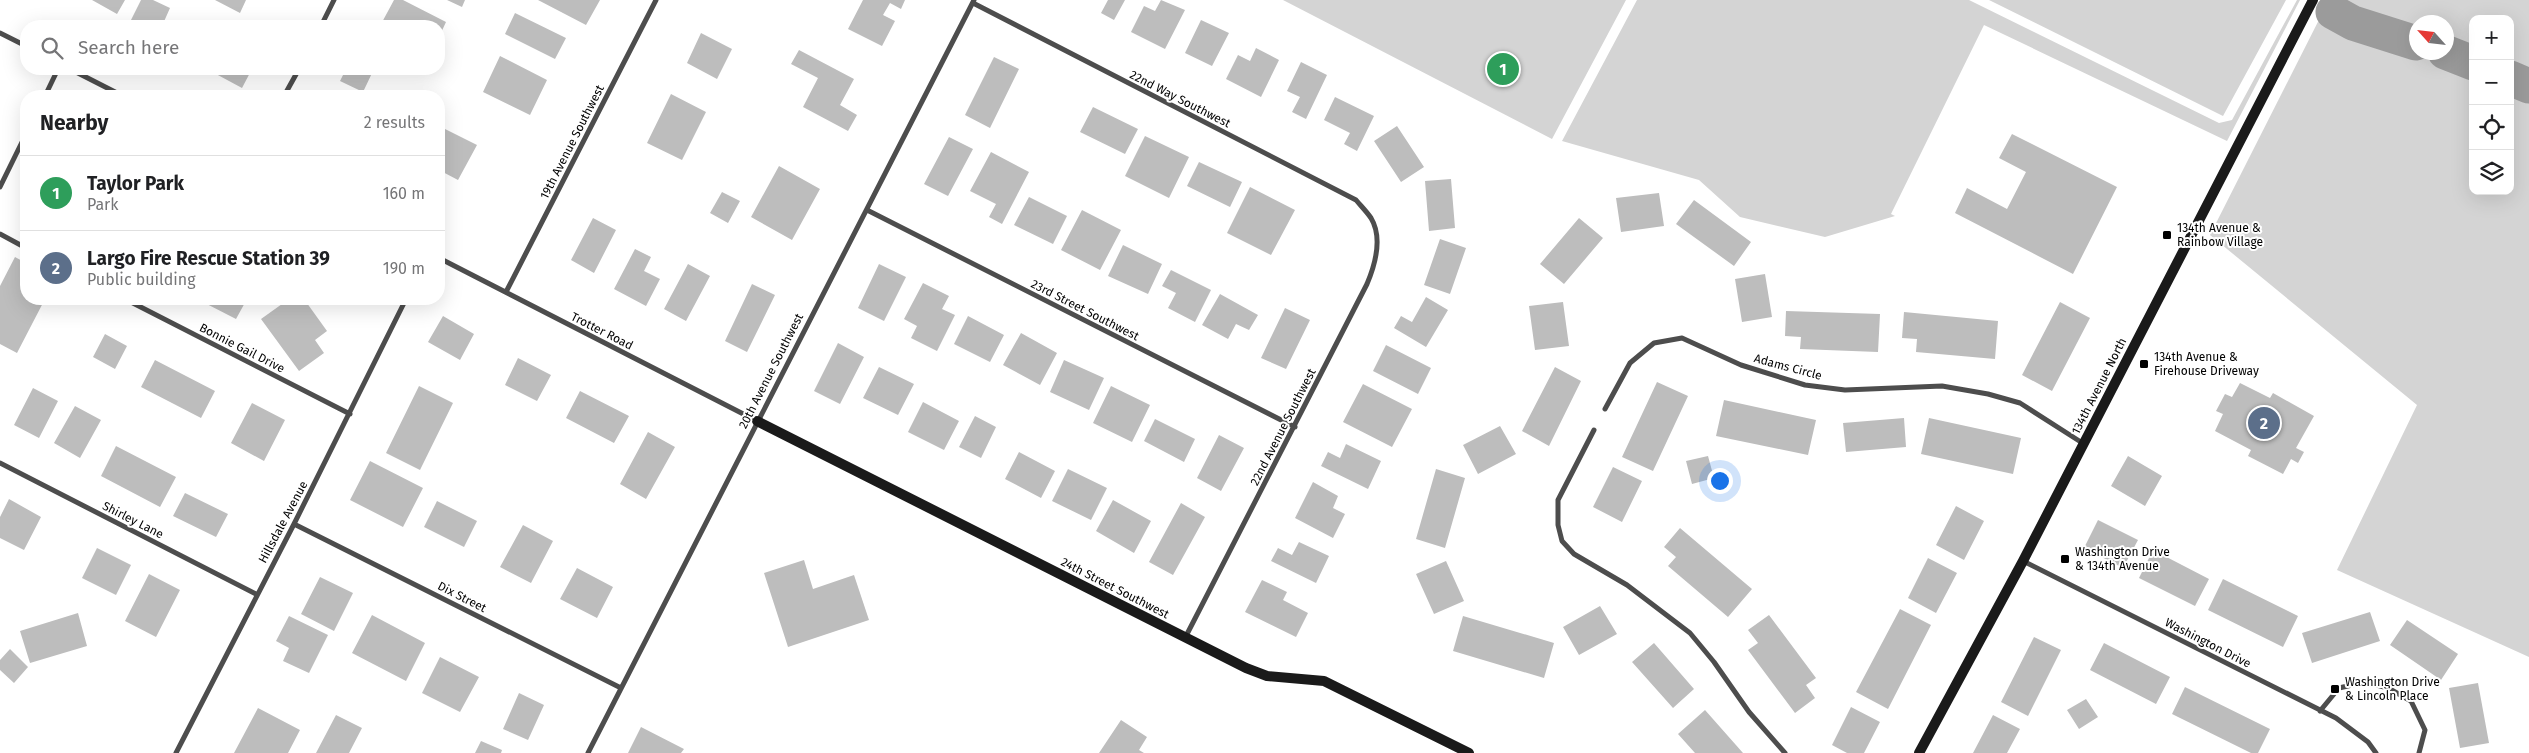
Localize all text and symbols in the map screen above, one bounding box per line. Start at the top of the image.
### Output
north arrow [2409,15,2454,60]
map controls [2469,15,2514,195]
button: + [2469,15,2514,60]
search box [20,20,445,75]
icon: search [38,34,66,62]
text: Search here [78,36,179,59]
pin: 1 [1487,50,1519,88]
button: − [2469,60,2514,105]
street label: 22nd Way Southwest [1127,68,1233,131]
street label: 19th Avenue Southwest [537,82,607,201]
button: locate [2469,105,2514,150]
text: Nearby [40,110,108,136]
text: 2 results [364,113,425,132]
button: layers [2469,150,2514,195]
text: Taylor Park [87,172,184,195]
text: 1 [52,184,60,203]
text: 160 m [383,184,425,203]
text: Park [87,195,119,214]
place label: 134th Avenue & Rainbow Village [2177,221,2263,249]
marker: 134th Avenue & Rainbow Village [2161,229,2173,241]
text: Largo Fire Rescue Station 39 [87,247,330,270]
text: 2 [52,259,60,278]
text: 190 m [383,259,425,278]
text: Public building [87,270,195,289]
street label: 23rd Street Southwest [1029,277,1142,344]
street label: Trotter Road [569,309,635,353]
street label: 20th Avenue Southwest [736,311,806,431]
street label: Bonnie Gail Drive [197,320,287,376]
street label: 134th Avenue North [2069,335,2129,437]
place label: 134th Avenue & Firehouse Driveway [2154,350,2259,378]
street label: Adams Circle [1752,351,1824,383]
marker: 134th Avenue & Firehouse Driveway [2138,358,2150,370]
street label: 22nd Avenue Southwest [1247,366,1319,488]
pin: 2 [2248,404,2280,442]
your location [1707,468,1733,494]
street label: Hillsdale Avenue [256,479,310,565]
street label: Shirley Lane [100,499,166,541]
place label: Washington Drive & 134th Avenue [2075,545,2170,573]
marker: Washington Drive & 134th Avenue [2059,553,2071,565]
street label: 24th Street Southwest [1059,555,1172,622]
street label: Dix Street [435,579,489,615]
street label: Washington Drive [2163,615,2253,671]
place label: Washington Drive & Lincoln Place [2345,675,2440,703]
marker: Washington Drive & Lincoln Place [2329,683,2341,695]

